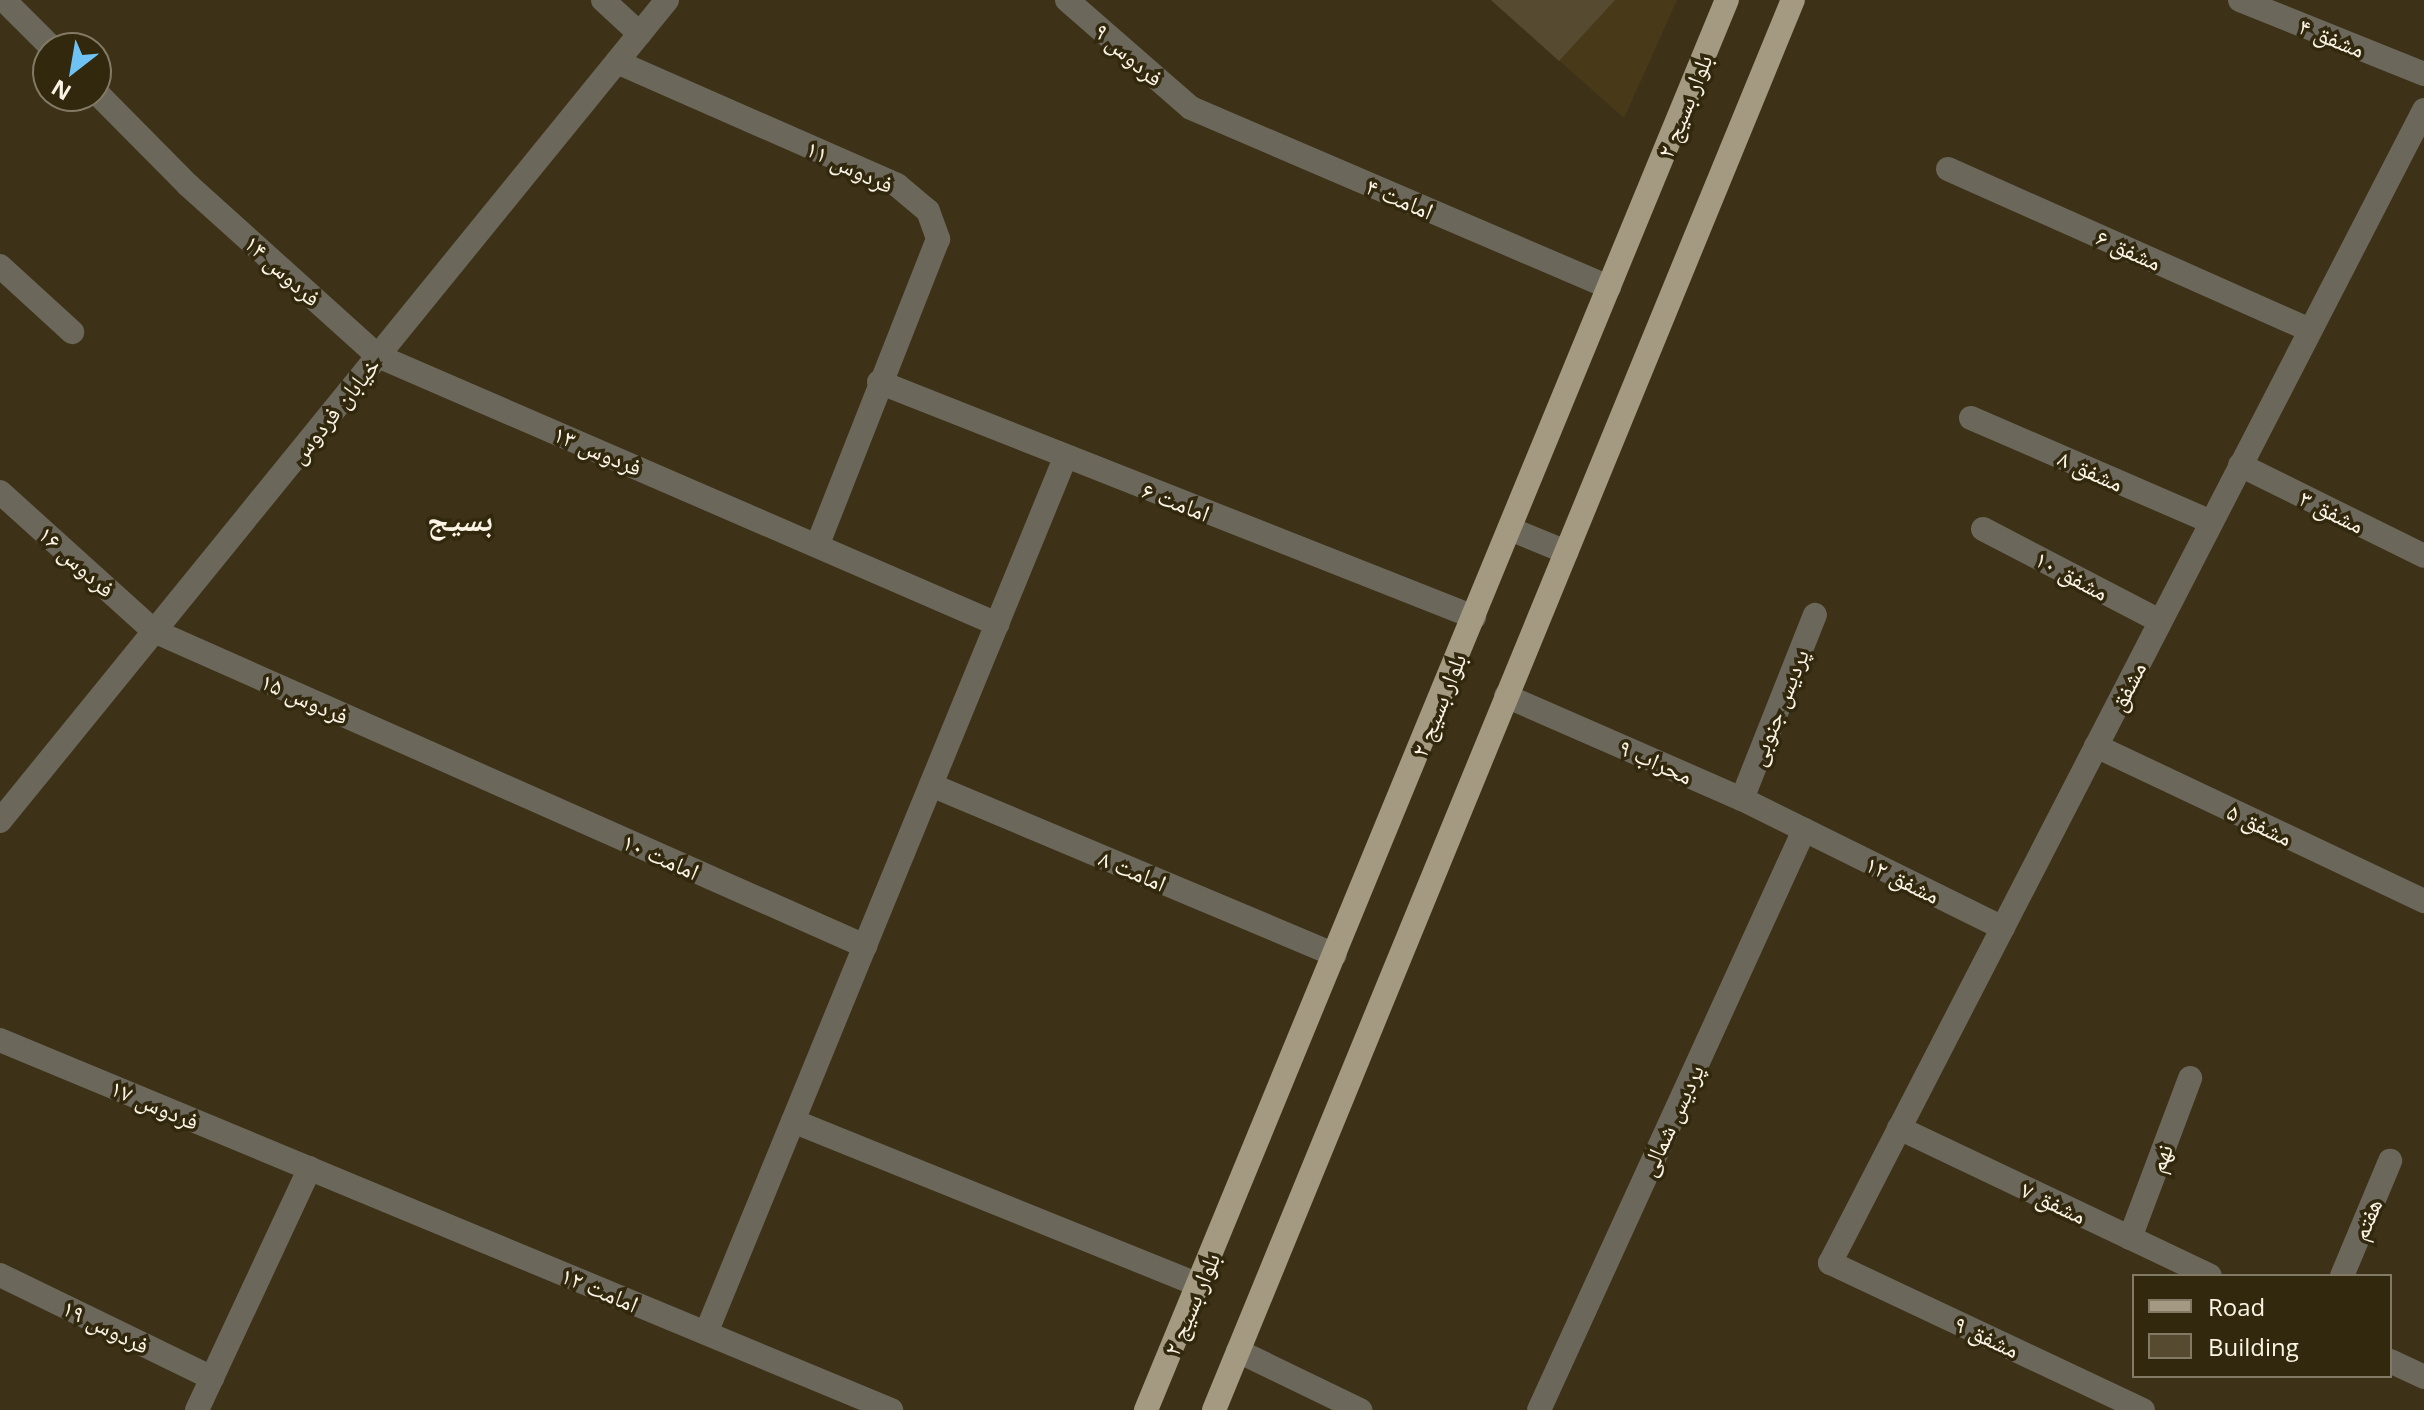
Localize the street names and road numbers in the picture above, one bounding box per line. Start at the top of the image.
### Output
street label: مشفق ۴ [2295,11,2369,63]
street label: فردوس ۹ [1089,16,1169,92]
street label: بلوار بسیج ۲ [1650,50,1718,162]
street label: فردوس ۱۱ [802,133,898,199]
street label: امامت ۴ [1362,171,1438,225]
street label: مشفق ۶ [2092,222,2166,276]
street label: فردوس ۱۴ [239,228,327,312]
street label: خیابان فردوس [282,351,386,469]
street label: فردوس ۱۳ [550,419,646,481]
street label: مشفق ۸ [2054,443,2128,497]
street label: امامت ۶ [1138,475,1214,527]
street label: مشفق ۳ [2295,483,2369,539]
street label: فردوس ۱۶ [33,519,121,603]
street label: مشفق ۱۰ [2030,544,2114,606]
street label: پردیس جنوبی [1742,644,1814,770]
street label: بلوار بسیج ۲ [1404,649,1472,761]
street label: مشفق [2102,656,2152,716]
street label: فردوس ۱۵ [257,666,353,730]
street label: محراب ۹ [1615,732,1697,790]
street label: مشفق ۵ [2223,796,2297,852]
street label: امامت ۱۰ [618,826,704,886]
street label: امامت ۸ [1095,843,1171,897]
street label: مشفق ۱۲ [1861,849,1945,909]
street label: پردیس شمالی [1633,1059,1709,1181]
street label: فردوس ۱۷ [107,1073,203,1135]
street label: نهم [2141,1140,2179,1176]
street label: مشفق ۷ [2017,1174,2091,1230]
street label: هفتم [2344,1194,2388,1244]
street label: بلوار بسیج ۲ [1156,1248,1226,1360]
street label: امامت ۱۲ [557,1260,643,1318]
street label: فردوس ۱۹ [58,1293,154,1359]
street label: مشفق ۹ [1950,1308,2024,1364]

